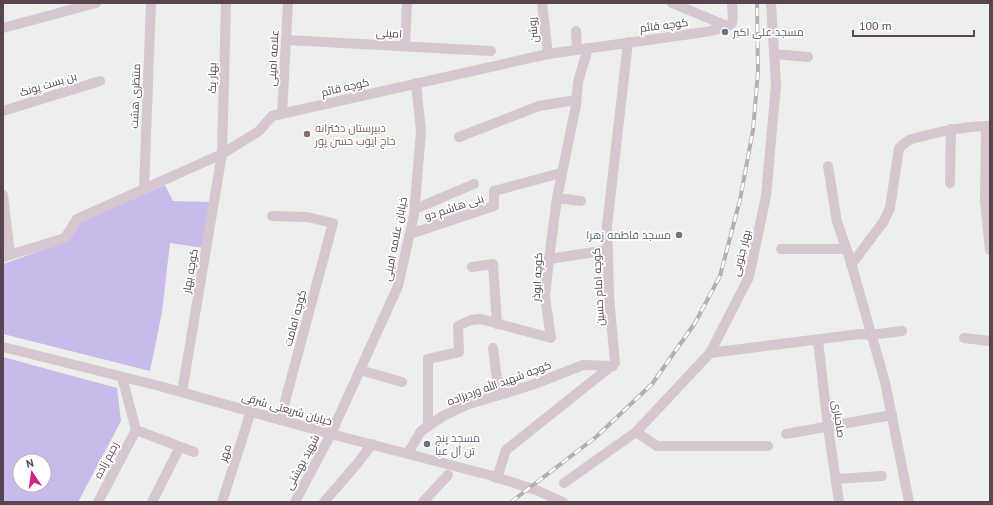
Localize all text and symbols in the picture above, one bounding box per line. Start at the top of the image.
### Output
scale bar [853,12,974,38]
street label: کوچه قائم [639,15,689,36]
street label: روشن [525,16,541,43]
text: 100 m [859,18,892,33]
street label: امینی [376,25,402,41]
place label: مسجد علی اکبر [732,25,804,39]
marker: مسجد علی اکبر [720,27,730,37]
street label: علامه امینی [265,29,281,87]
street label: بهار یک [205,62,219,94]
street label: منتظری هشت [127,63,143,129]
street label: بن بست پونک [18,69,78,99]
street label: کوچه قائم [320,75,371,100]
place label: دبیرستان دخترانه حاج ایوب حسن پور [314,121,396,149]
marker: دبیرستان دخترانه حاج ایوب حسن پور [302,129,312,139]
street label: بنی هاشم دو [423,191,486,224]
street label: خیابان علامه امینی [380,196,410,282]
place label: مسجد فاطمه زهرا [586,228,671,242]
street label: بهار جنوبی [728,228,754,278]
marker: مسجد فاطمه زهرا [674,230,684,240]
street label: کوچه امام حسین [589,247,608,326]
street label: کوچه بهار [179,248,201,295]
street label: کوچه ابوذر [529,252,545,303]
street label: کوچه امامت [281,288,309,348]
street label: کوچه شهید الله وردیزاده [445,357,553,408]
street label: خیابان شریعتی شرقی [240,389,334,429]
street label: صاحباری [829,399,849,439]
place label: مسجد پنج تن آل عبا [435,431,480,458]
street label: شهید بهشتی [281,432,323,492]
street label: رحیم زاده [90,439,123,481]
marker: مسجد پنج تن آل عبا [422,439,432,449]
street label: مهر [215,442,234,464]
north arrow [12,453,52,493]
text: N [25,456,35,471]

